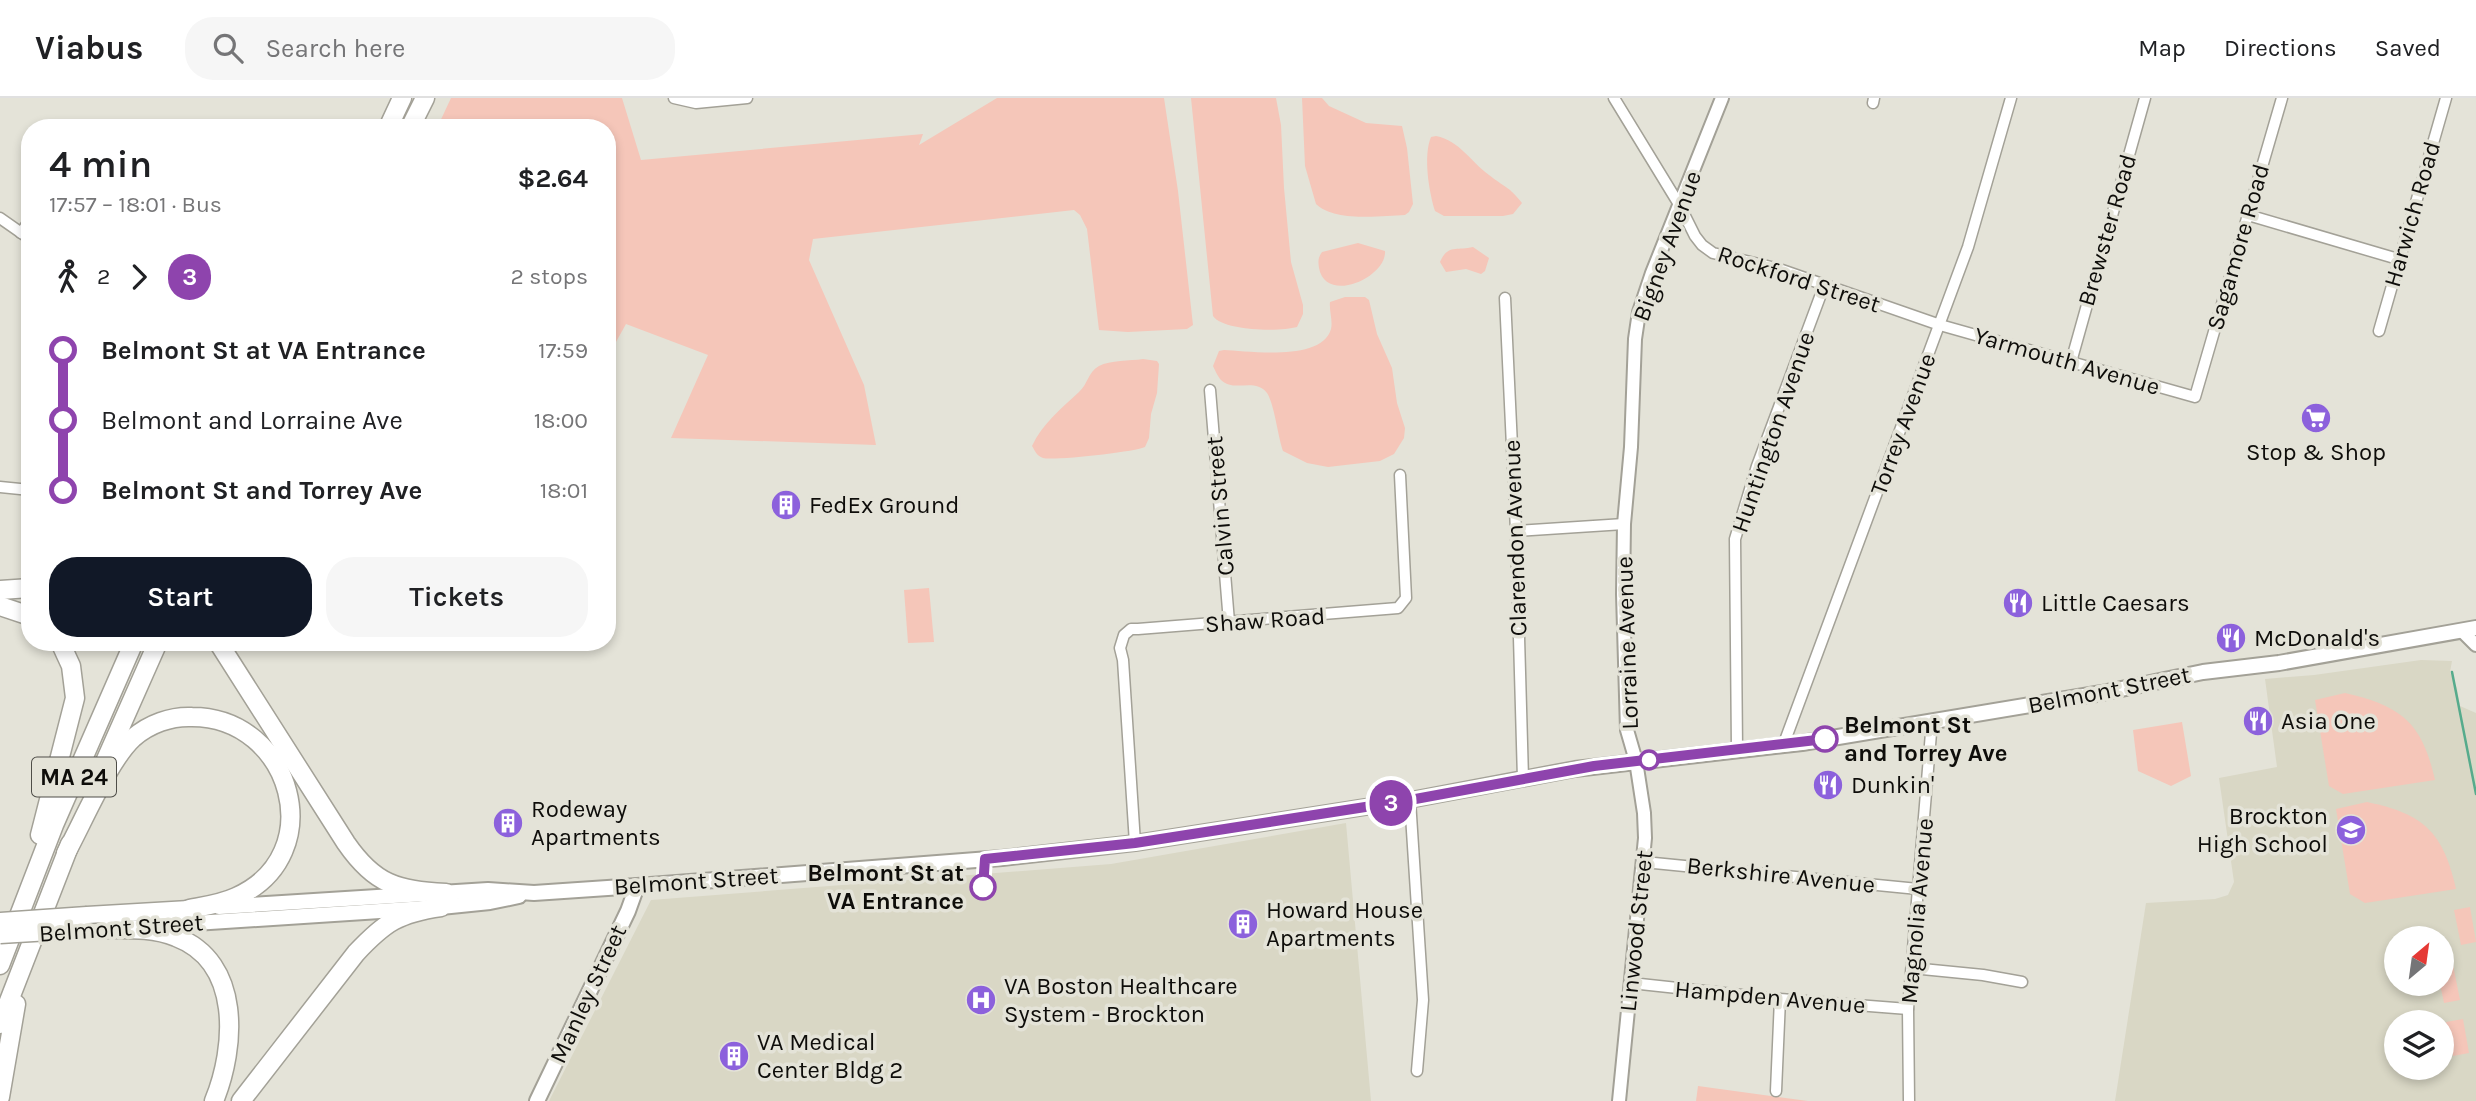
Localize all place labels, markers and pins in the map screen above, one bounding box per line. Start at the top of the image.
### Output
supermarket icon: Stop & Shop [2299,401,2333,435]
place label: Stop & Shop [2246,438,2386,466]
building icon: FedEx Ground [769,488,803,522]
place label: FedEx Ground [809,491,959,519]
restaurant icon: Little Caesars [2001,586,2035,620]
place label: Little Caesars [2041,589,2190,617]
restaurant icon: McDonald's [2214,621,2248,655]
place label: McDonald's [2254,624,2380,652]
restaurant icon: Asia One [2241,704,2275,738]
place label: Asia One [2281,707,2376,735]
place label: Belmont St and Torrey Ave [1844,711,2007,767]
marker: Belmont St and Torrey Ave [1812,726,1838,752]
unlabelled marker [1639,750,1659,770]
restaurant icon: Dunkin' [1811,768,1845,802]
place label: Dunkin' [1851,771,1934,799]
place label: Rodeway Apartments [531,795,661,851]
place label: Brockton High School [2197,802,2328,858]
building icon: Rodeway Apartments [491,806,525,840]
school or university icon: Brockton High School [2334,813,2368,847]
place label: Belmont St at VA Entrance [807,859,964,915]
marker: Belmont St at VA Entrance [970,874,996,900]
place label: Howard House Apartments [1266,896,1423,952]
building icon: Howard House Apartments [1226,907,1260,941]
place label: VA Boston Healthcare System - Brockton [1004,972,1238,1028]
hospital icon: VA Boston Healthcare System - Brockton [964,983,998,1017]
place label: VA Medical Center Bldg 2 [757,1028,903,1084]
building icon: VA Medical Center Bldg 2 [717,1039,751,1073]

